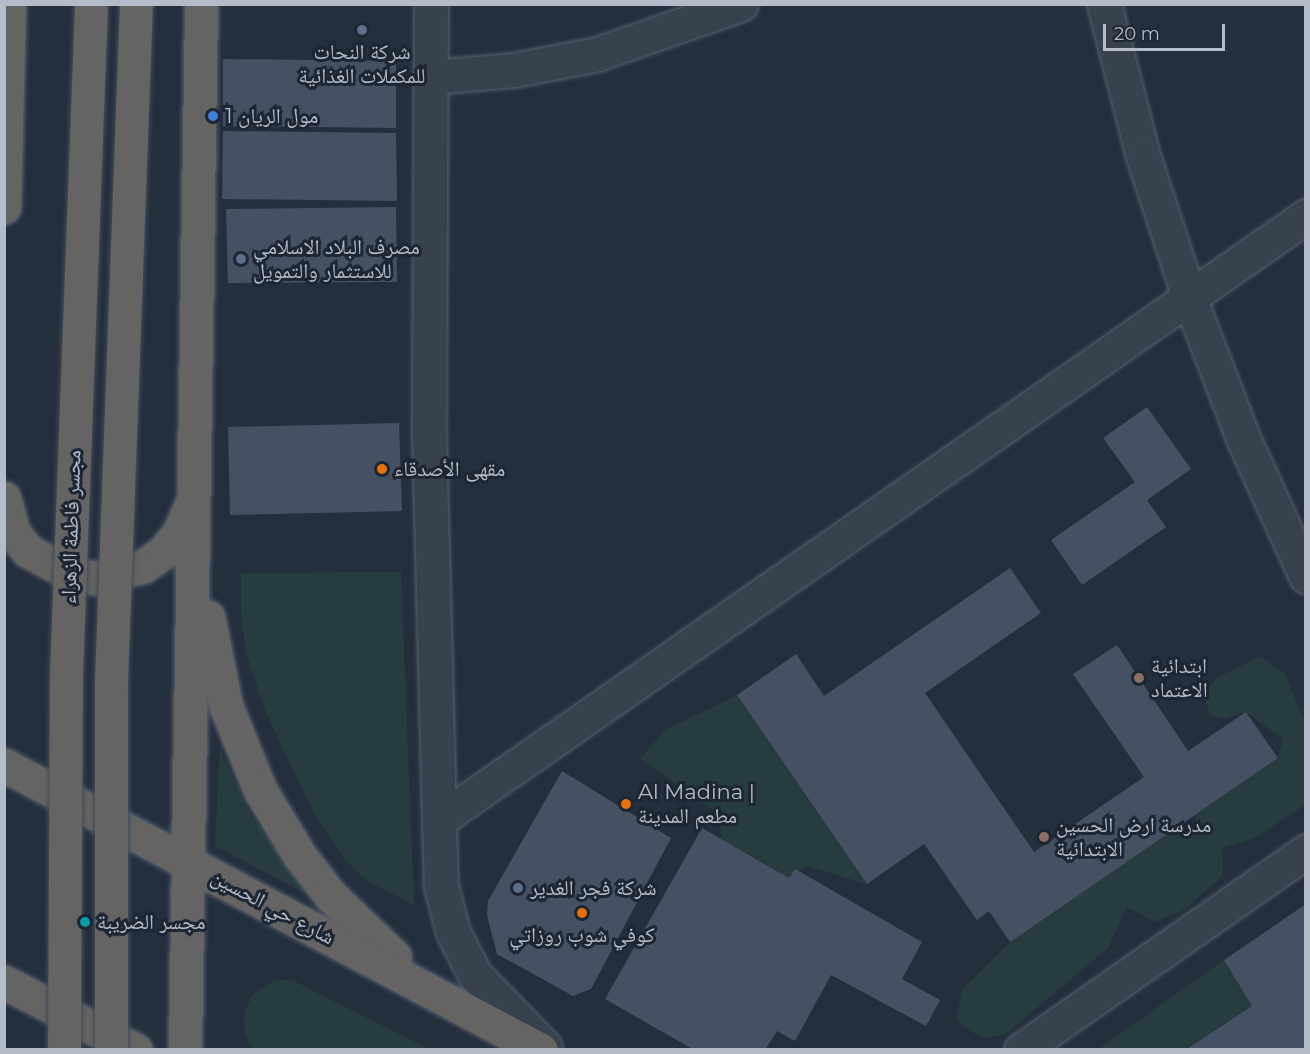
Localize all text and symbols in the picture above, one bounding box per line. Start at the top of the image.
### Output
scale bar [1106,12,1228,50]
marker: شركة النحات للمكملات الغذائية [355,23,369,37]
text: 20 m [1114,23,1160,45]
place label: شركة النحات للمكملات الغذائية [298,39,426,89]
place label: مول الريان 1 [225,103,318,129]
marker: مول الريان 1 [206,109,220,123]
place label: مصرف البلاد الاسلامي للاستثمار والتمويل [253,234,420,284]
marker: مصرف البلاد الاسلامي للاستثمار والتمويل [234,252,248,266]
street label: مجسر فاطمة الزهراء [56,449,86,605]
place label: مقهى الأصدقاء [394,456,505,482]
marker: مقهى الأصدقاء [375,462,389,476]
place label: ابتدائية الاعتماد [1151,653,1208,703]
marker: ابتدائية الاعتماد [1132,671,1146,685]
place label: Al Madina | مطعم المدينة [638,779,755,829]
marker: Al Madina | مطعم المدينة [619,797,633,811]
place label: مدرسة ارض الحسين الابتدائية [1056,812,1211,862]
marker: مدرسة ارض الحسين الابتدائية [1037,830,1051,844]
street label: شارع حي الحسين [207,864,339,950]
place label: شركة فجر الغدير [530,875,657,901]
marker: شركة فجر الغدير [511,881,525,895]
marker: كوفي شوب روزاتي [575,906,589,920]
place label: مجسر الضريبة [97,909,206,935]
marker: مجسر الضريبة [78,915,92,929]
place label: كوفي شوب روزاتي [509,922,655,948]

